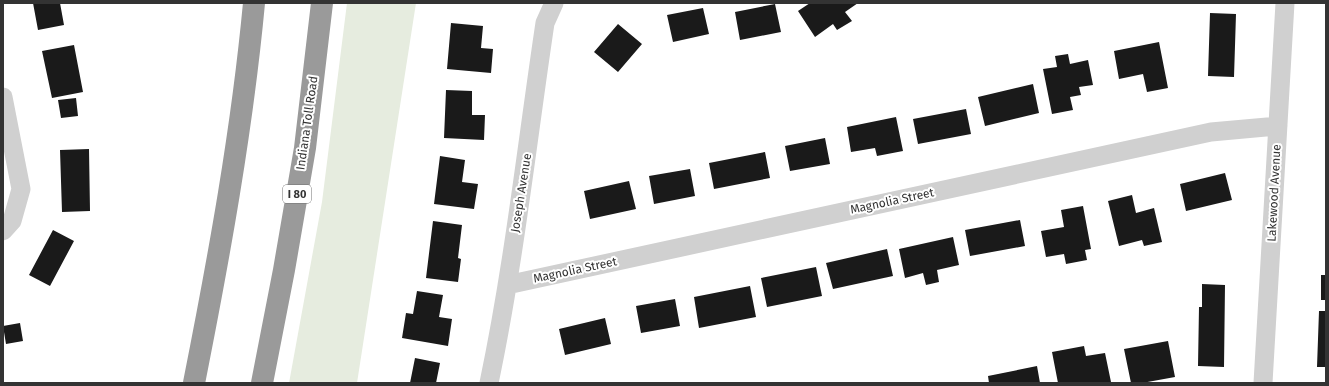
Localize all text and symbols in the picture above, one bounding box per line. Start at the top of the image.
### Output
street label: Indiana Toll Road [293,75,321,171]
street label: Lakewood Avenue [1264,144,1284,242]
street label: Joseph Avenue [508,152,534,234]
road number: I 80 [283,185,311,203]
street label: Magnolia Street [849,185,936,217]
street label: Magnolia Street [532,254,619,286]

